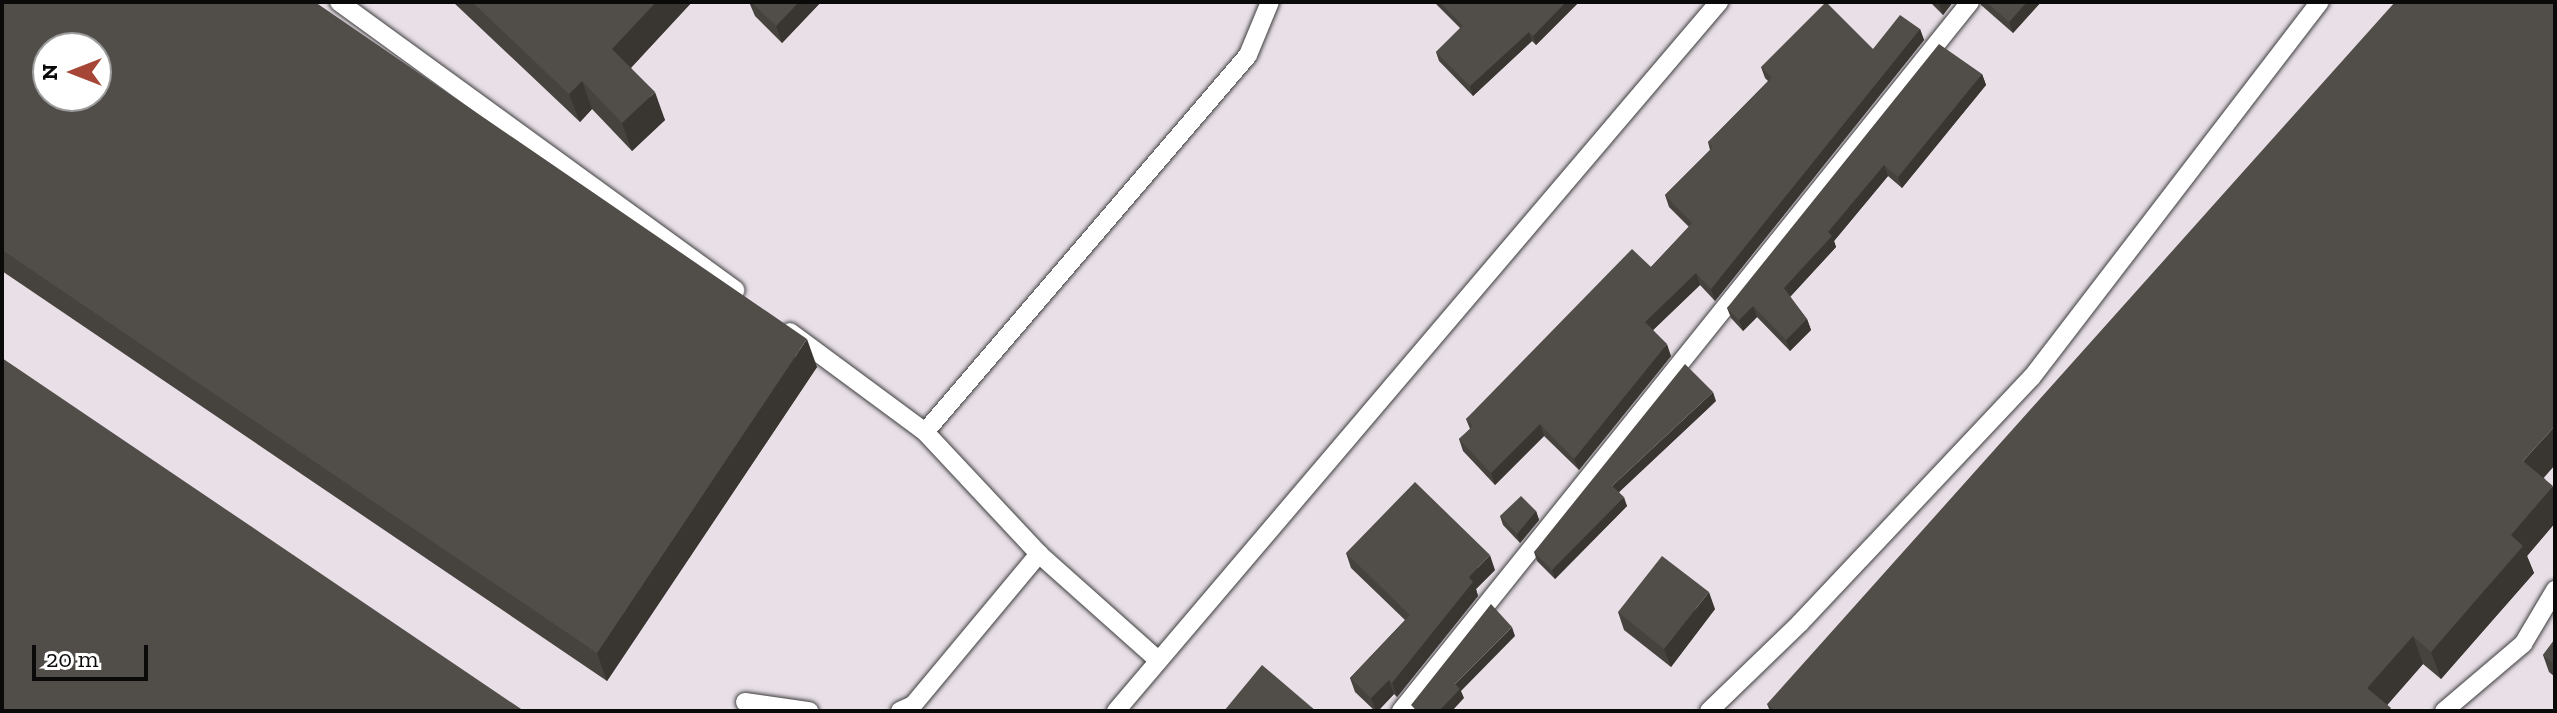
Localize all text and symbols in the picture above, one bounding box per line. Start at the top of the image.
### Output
north arrow [32,32,112,112]
text: N [36,64,63,80]
scale bar [36,629,152,679]
text: 20 m [46,644,98,673]

